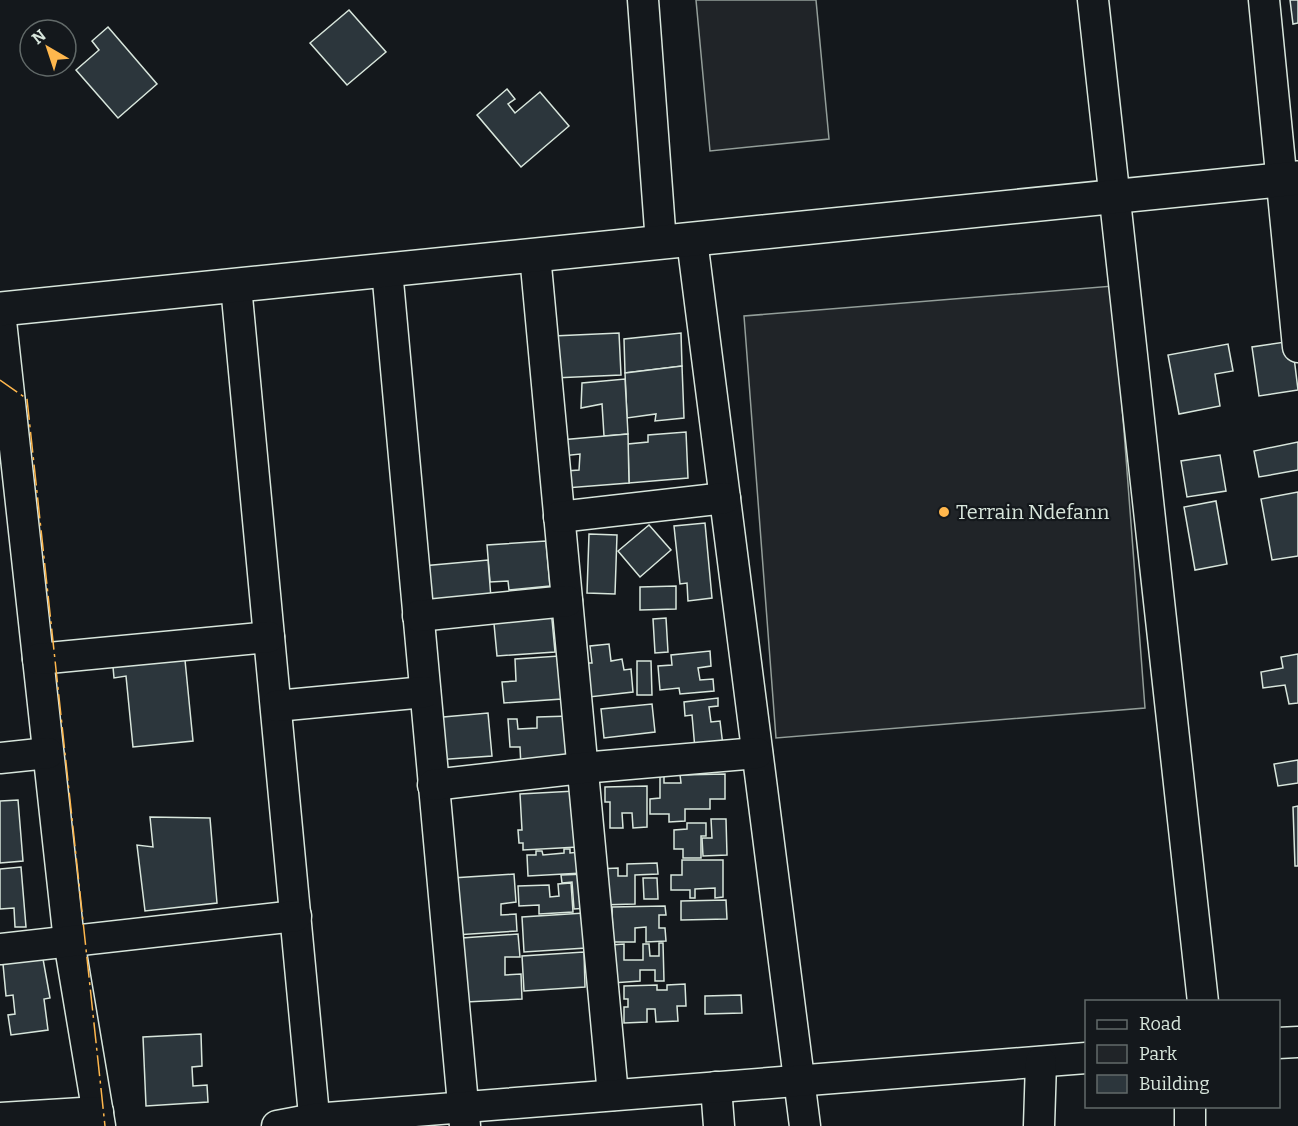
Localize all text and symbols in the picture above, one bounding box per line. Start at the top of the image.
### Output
north arrow [18,18,78,78]
text: N [28,25,50,48]
place label: Terrain Ndefann [956,500,1110,524]
marker: Terrain Ndefann [937,505,951,519]
legend [1085,1000,1280,1108]
text: Road [1139,1013,1182,1035]
text: Park [1139,1043,1178,1065]
text: Building [1139,1073,1210,1095]

